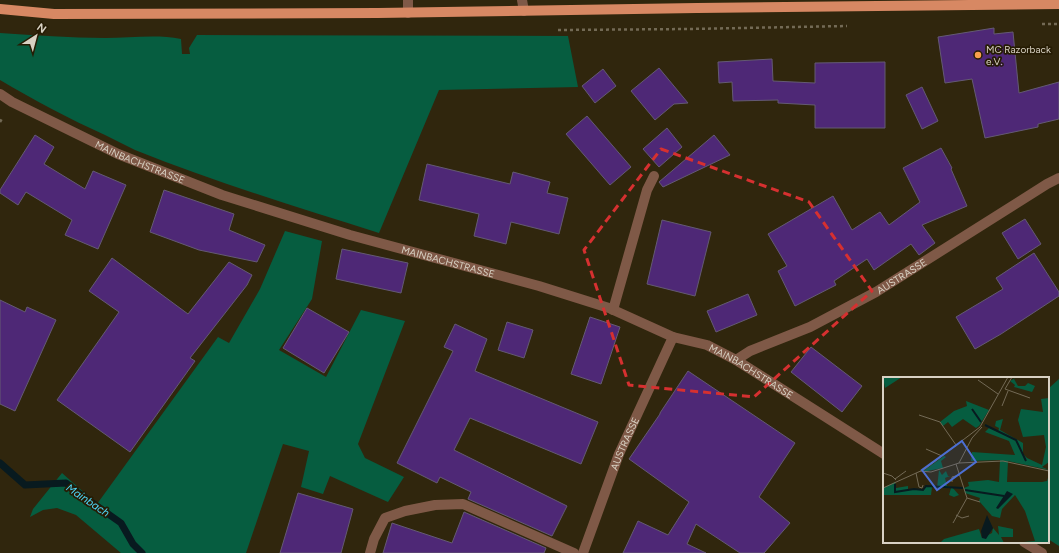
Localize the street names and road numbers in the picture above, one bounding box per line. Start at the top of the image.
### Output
street label: MAINBACHSTRASSE [93,138,187,187]
street label: MAINBACHSTRASSE [400,243,496,281]
street label: AUSTRASSE [874,256,929,297]
street label: MAINBACHSTRASSE [707,341,796,402]
street label: AUSTRASSE [608,415,642,472]

